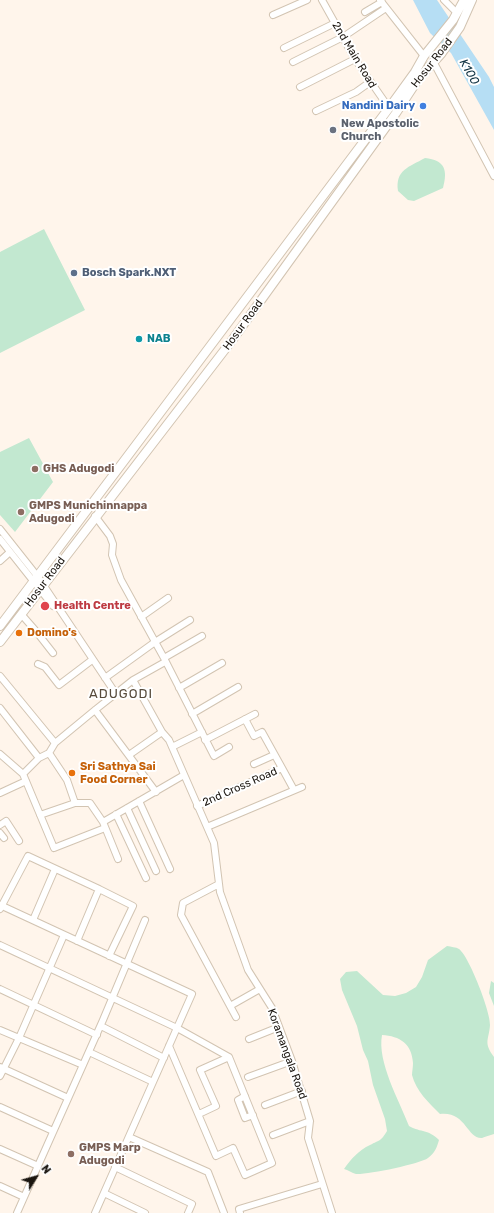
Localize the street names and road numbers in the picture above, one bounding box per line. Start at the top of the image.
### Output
street label: 2nd Main Road [329,19,379,91]
street label: Hosur Road [409,36,455,90]
street label: Hosur Road [220,297,266,353]
street label: Hosur Road [22,554,68,610]
street label: 2nd Cross Road [201,765,279,809]
street label: Koramangala Road [264,1007,310,1101]

